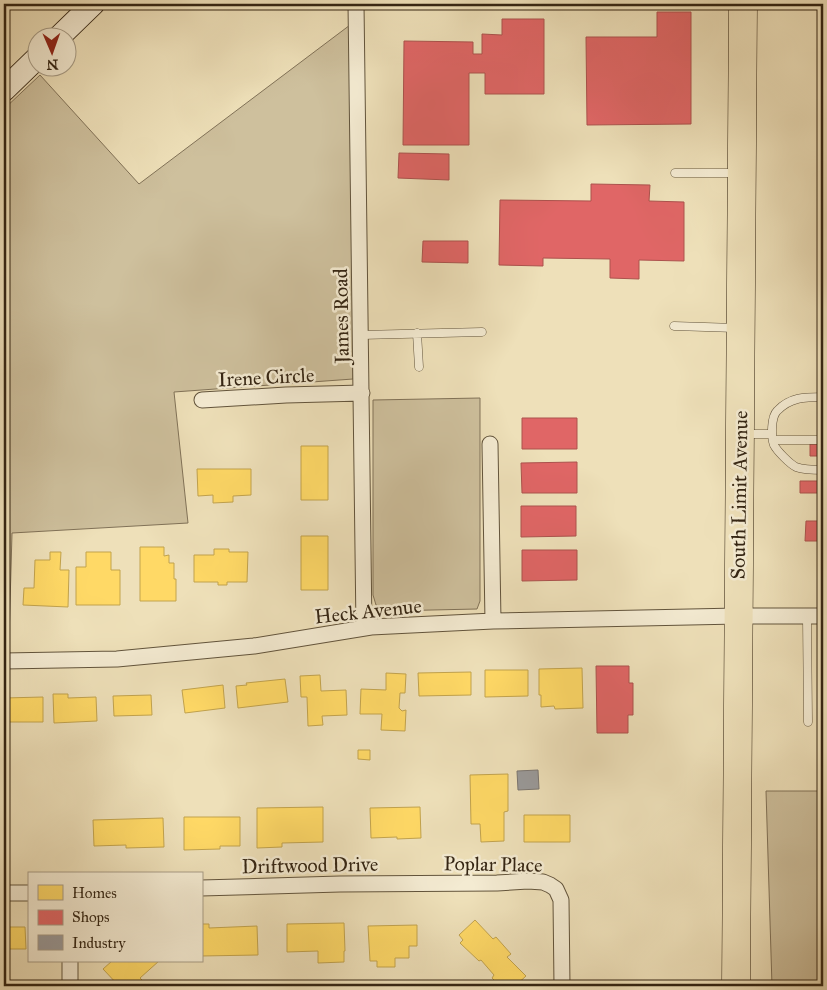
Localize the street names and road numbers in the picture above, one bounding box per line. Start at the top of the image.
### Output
street label: James Road [328,268,355,366]
street label: Irene Circle [217,362,315,392]
street label: South Limit Avenue [726,410,752,580]
street label: Heck Avenue [313,593,423,629]
street label: Poplar Place [443,851,543,877]
street label: Driftwood Drive [241,852,379,878]

